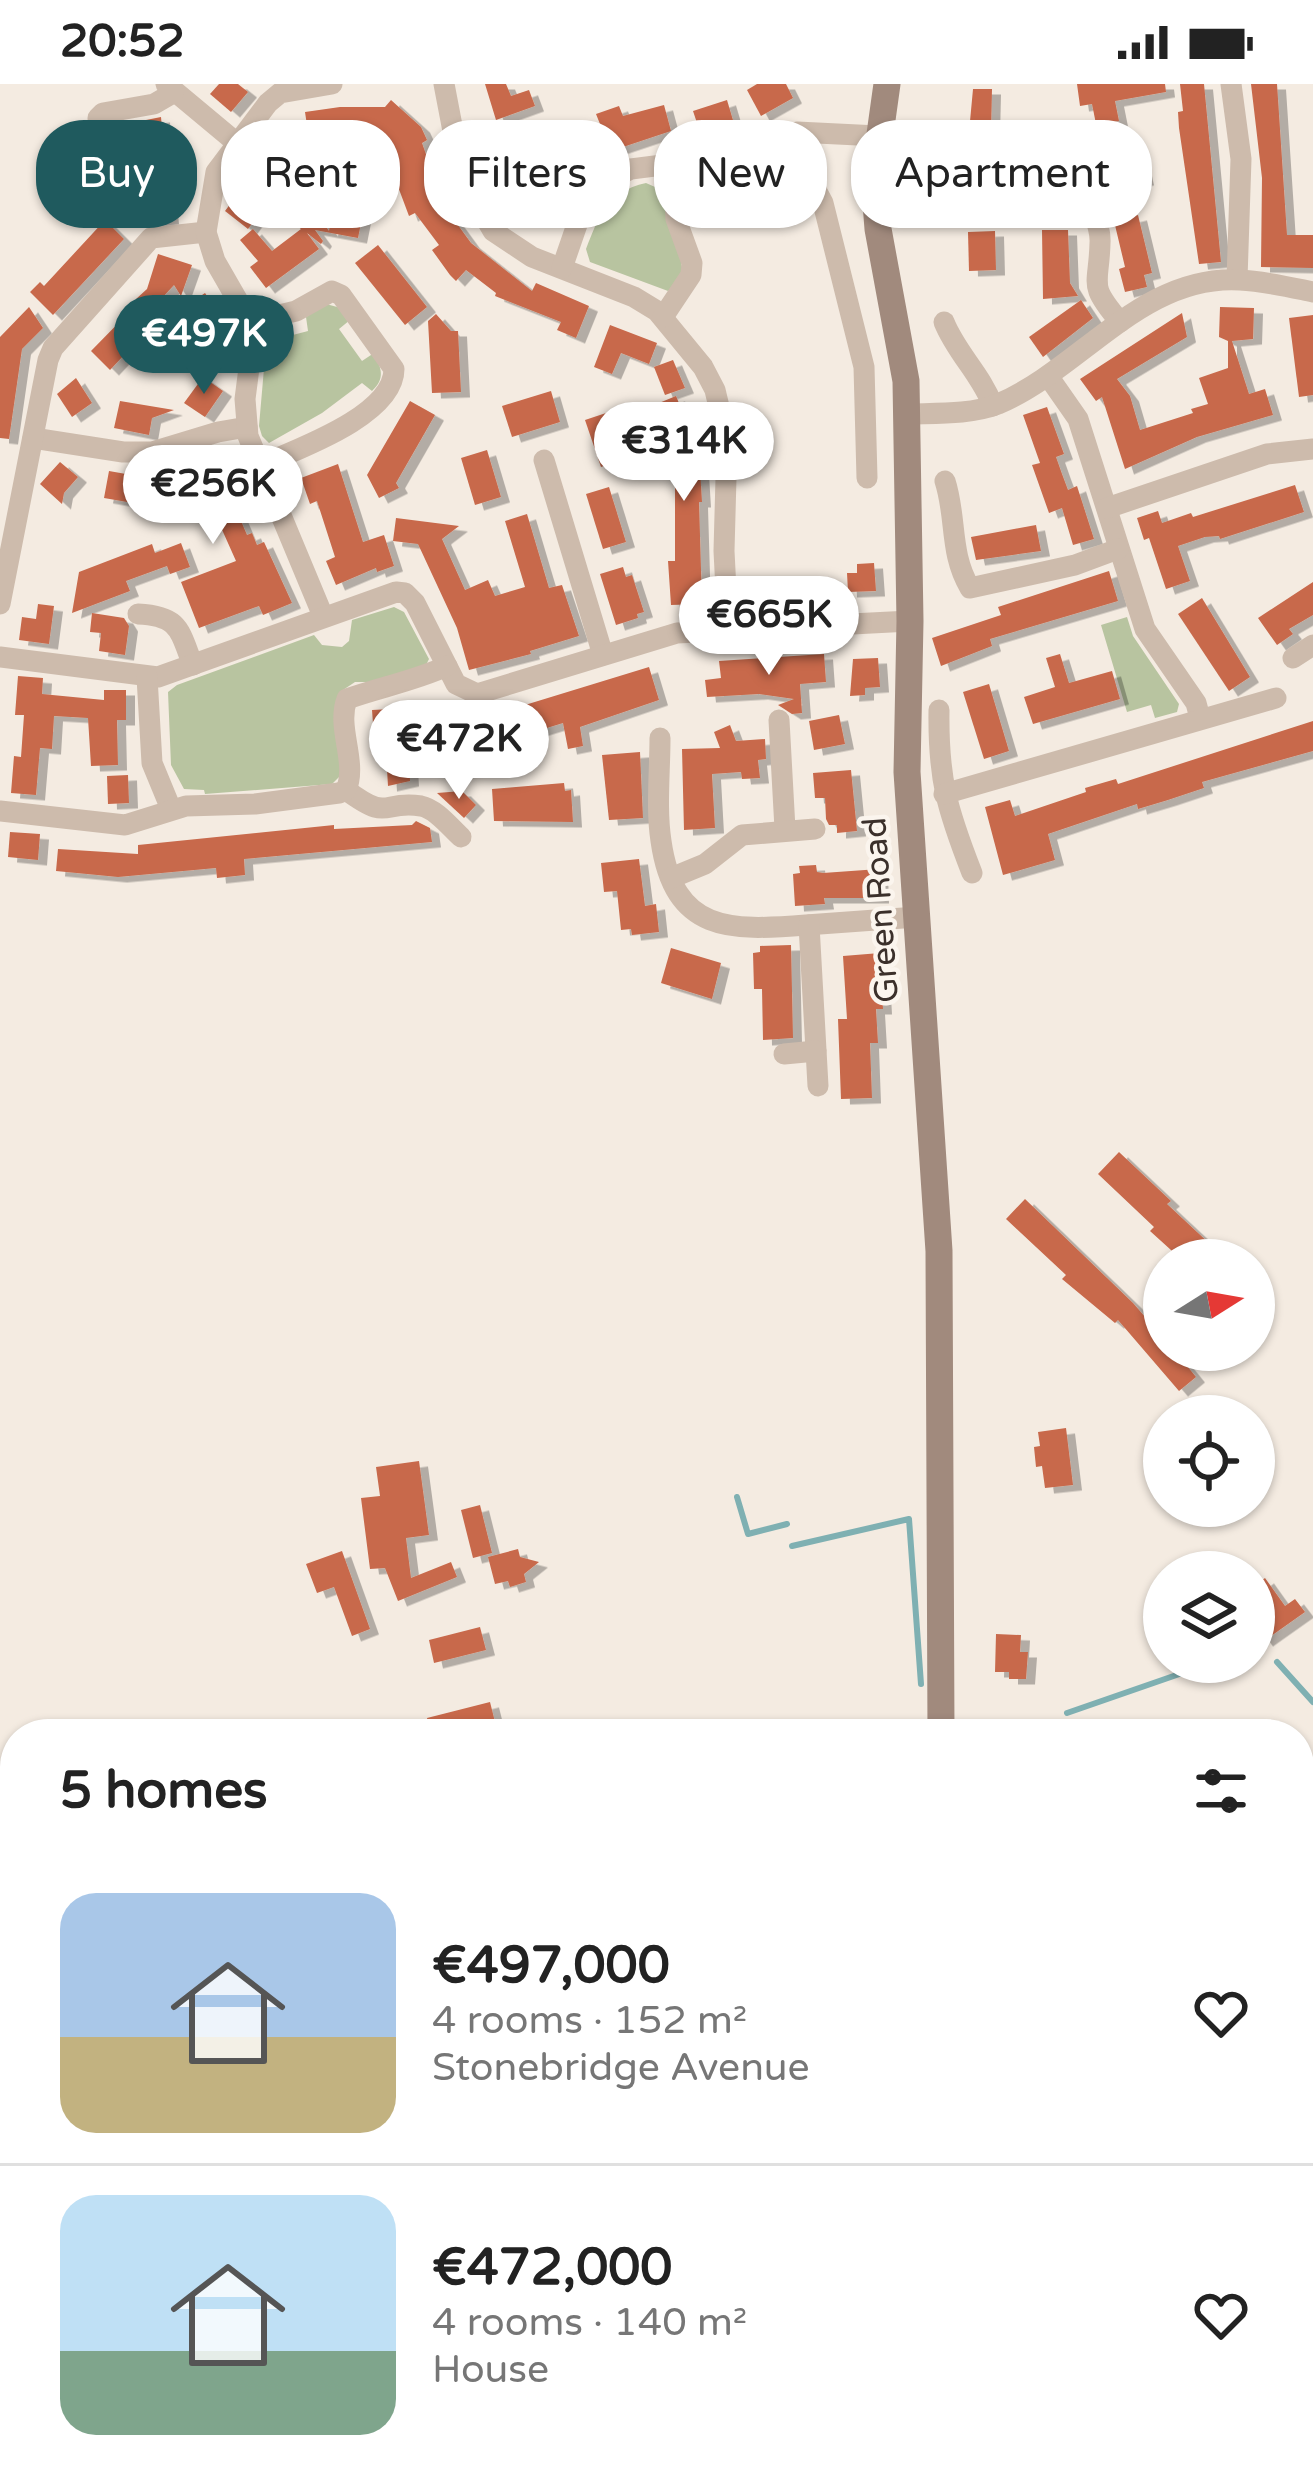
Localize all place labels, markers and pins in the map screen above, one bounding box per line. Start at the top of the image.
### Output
pin: €497K [120,295,288,397]
pin: €314K [600,402,768,504]
pin: €256K [129,445,297,547]
pin: €665K [685,576,853,678]
pin: €472K [375,700,543,802]

